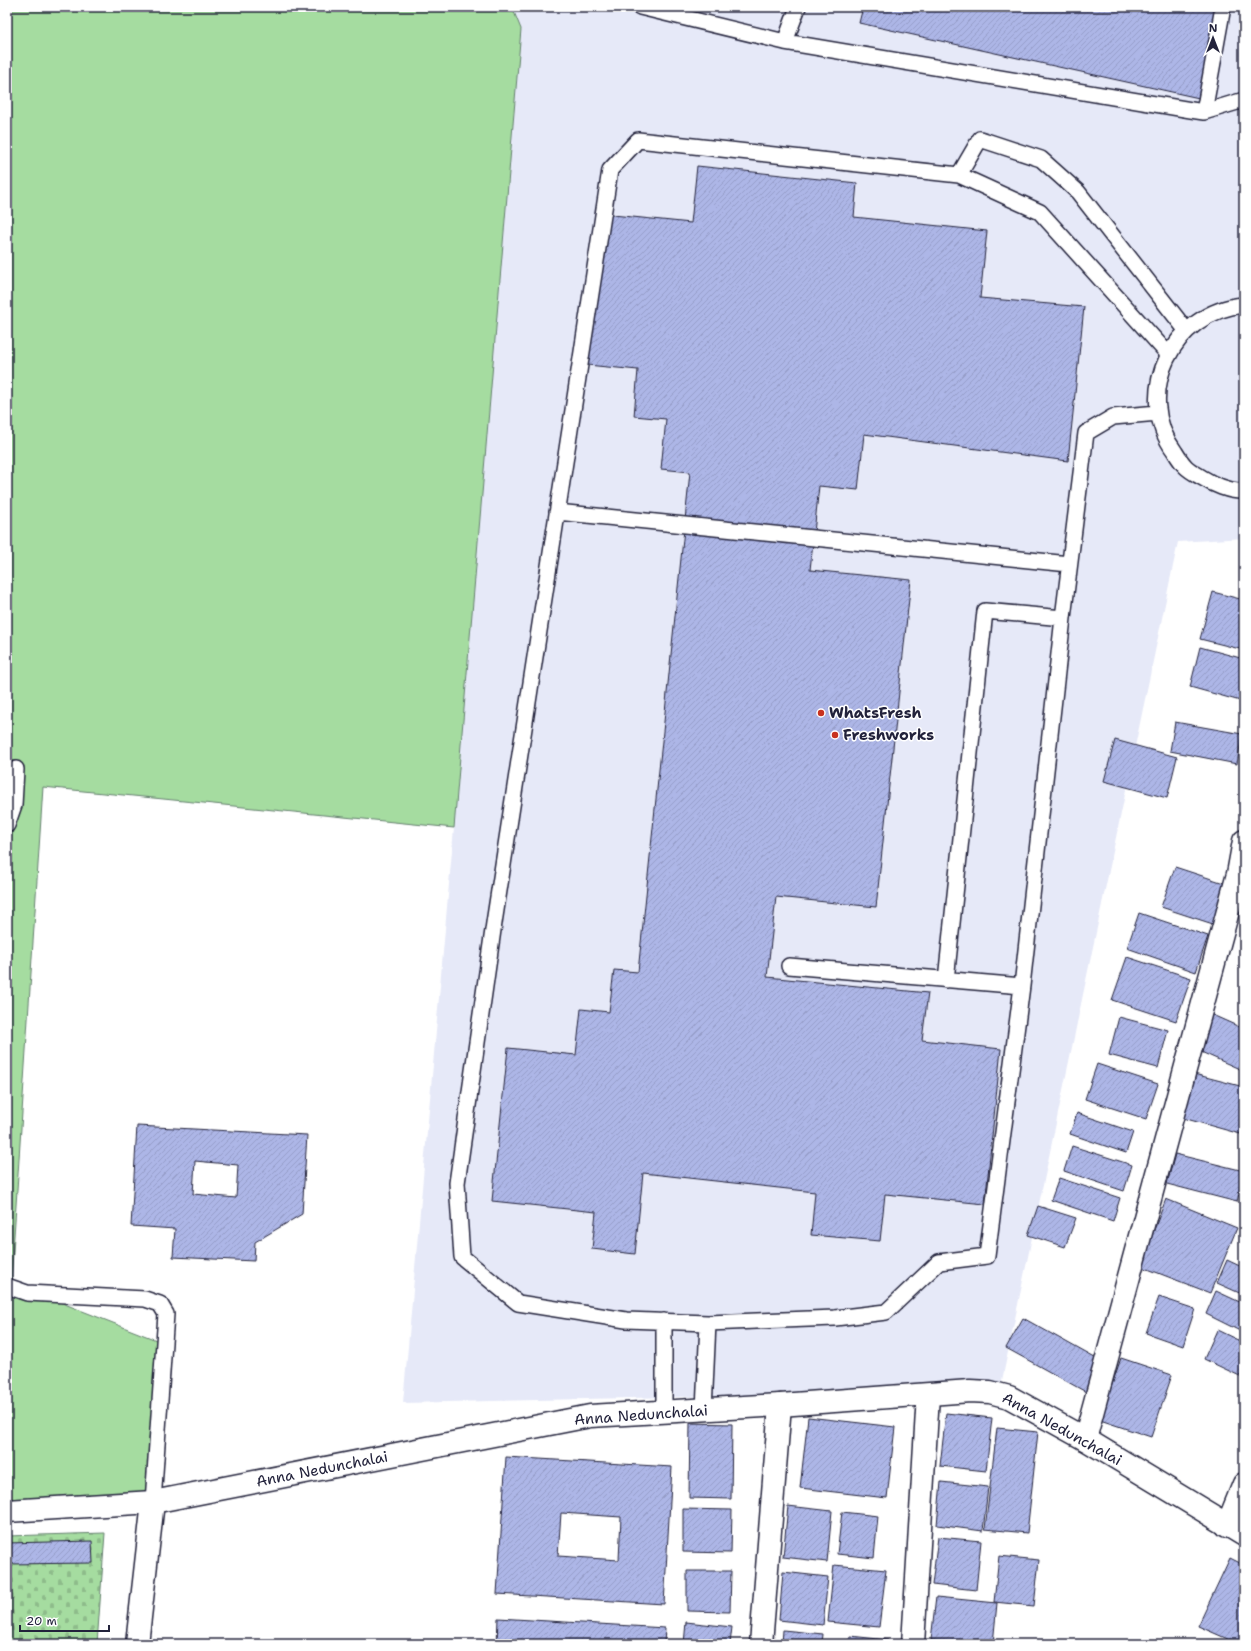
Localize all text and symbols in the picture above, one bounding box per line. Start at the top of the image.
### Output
north arrow [1193,18,1233,58]
text: N [1209,21,1218,36]
place label: WhatsFresh [829,703,922,723]
marker: WhatsFresh [816,708,826,718]
place label: Freshworks [843,725,934,745]
marker: Freshworks [830,730,840,740]
street label: Anna Nedunchalai [999,1388,1125,1470]
street label: Anna Nedunchalai [574,1400,708,1430]
street label: Anna Nedunchalai [254,1446,390,1492]
scale bar [20,1607,109,1633]
text: 20 m [26,1613,57,1629]

